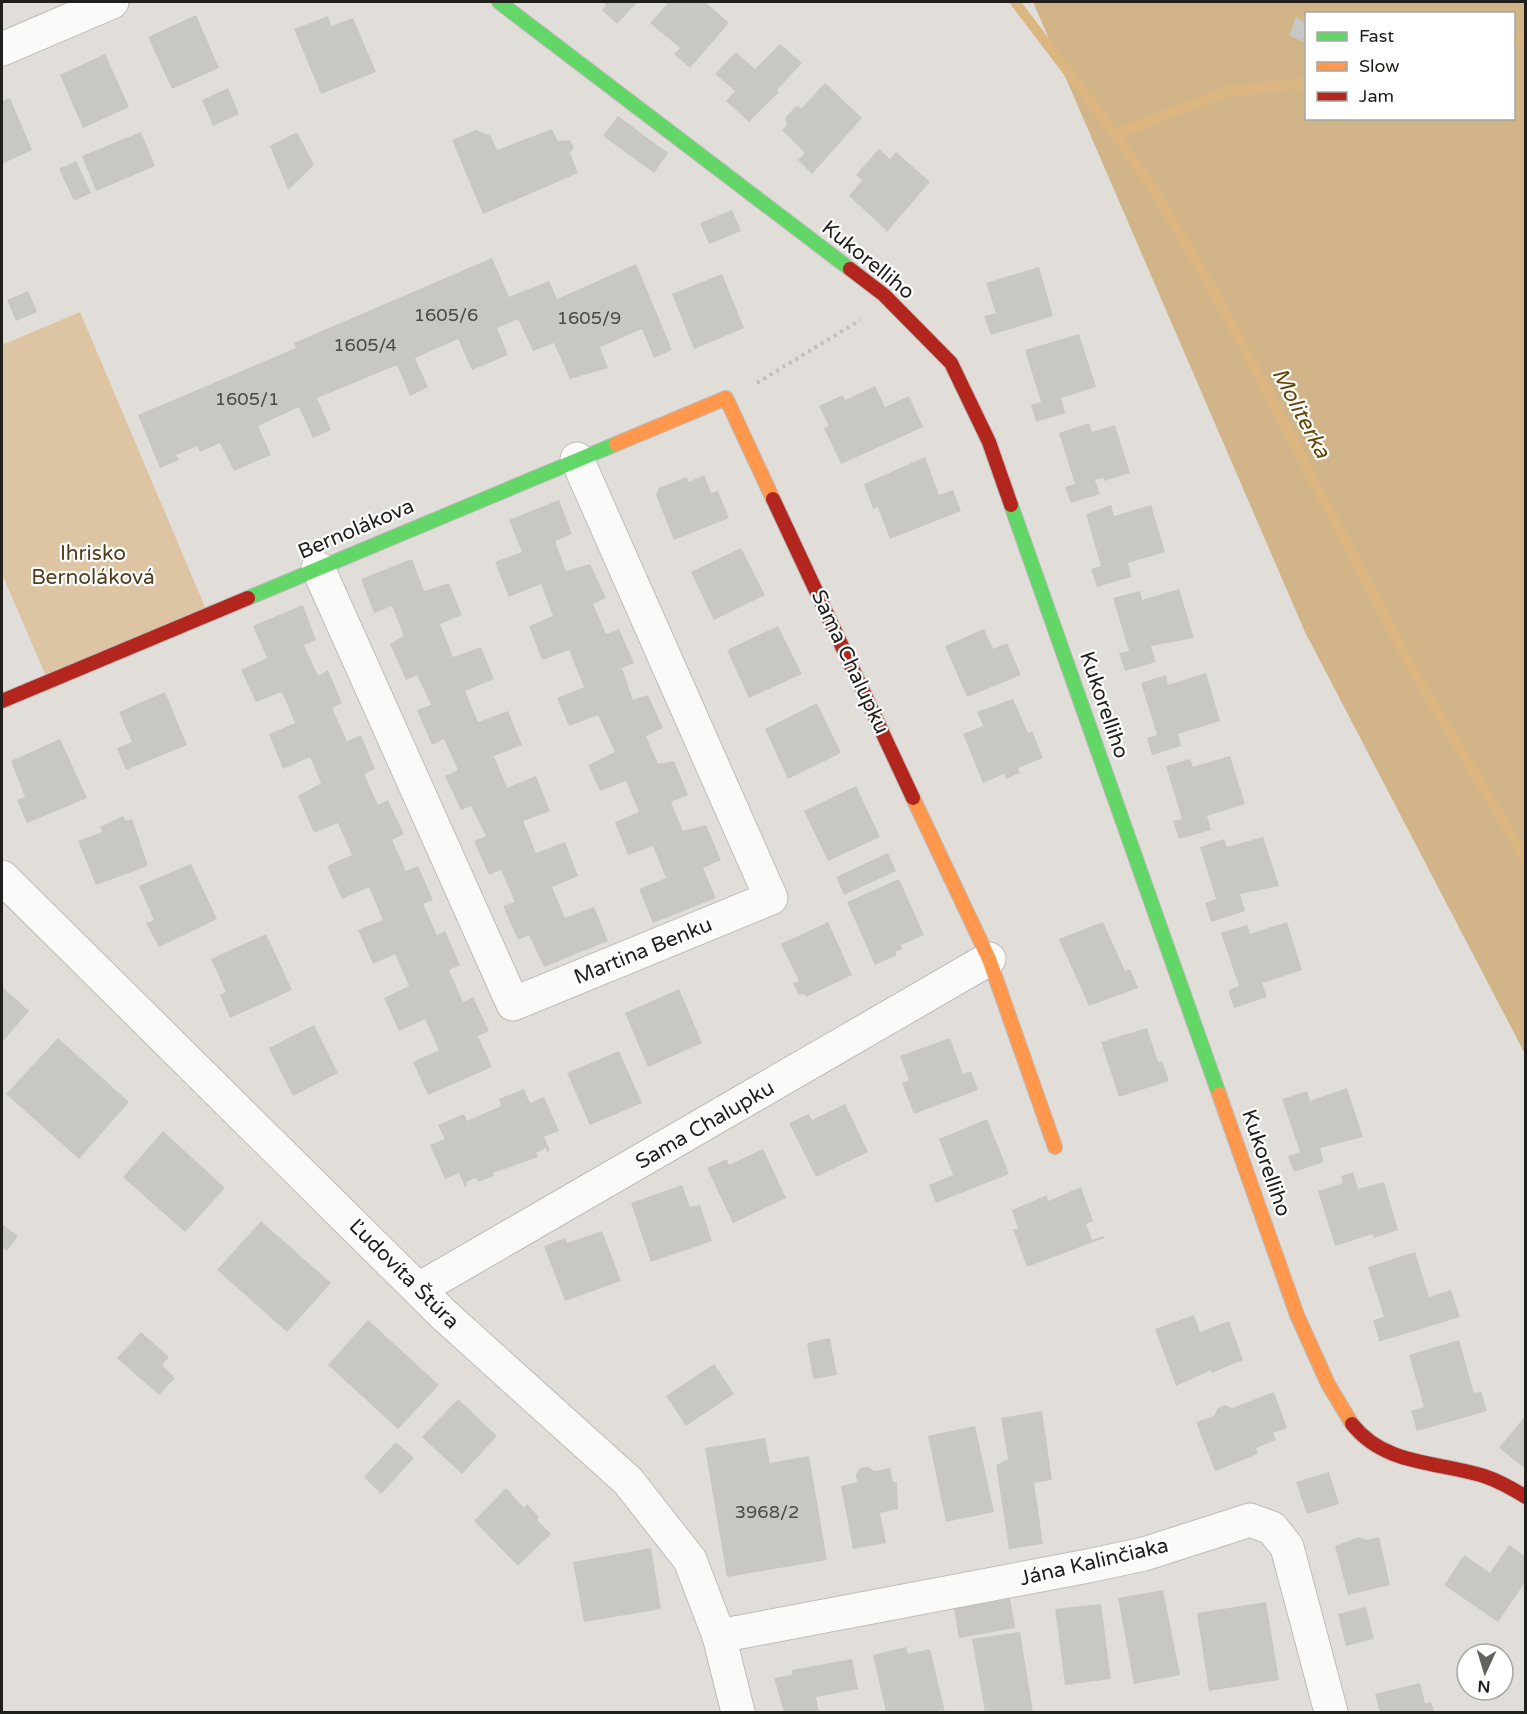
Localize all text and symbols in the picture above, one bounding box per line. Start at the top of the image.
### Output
legend [1305,12,1515,120]
text: Fast [1359,25,1394,47]
text: Slow [1359,55,1400,77]
text: Jam [1359,85,1394,107]
street label: Kukorelliho [817,215,919,305]
house number: 1605/6 [414,304,478,326]
house number: 1605/9 [557,307,621,329]
house number: 1605/4 [333,334,397,356]
water label: Moliterka [1266,363,1336,463]
house number: 1605/1 [215,388,279,410]
street label: Bernolákova [294,493,418,565]
park label: Ihrisko Bernoláková [31,541,155,590]
street label: Sama Chalupku [806,586,894,738]
street label: Kukorelliho [1074,648,1134,762]
street label: Martina Benku [570,912,716,990]
street label: Sama Chalupku [631,1075,779,1175]
street label: Kukorelliho [1236,1106,1296,1220]
street label: Ľudovíta Štúra [344,1214,464,1334]
house number: 3968/2 [735,1501,799,1523]
street label: Jána Kalinčiaka [1017,1533,1171,1591]
north arrow [1455,1642,1515,1702]
text: N [1477,1676,1491,1696]

